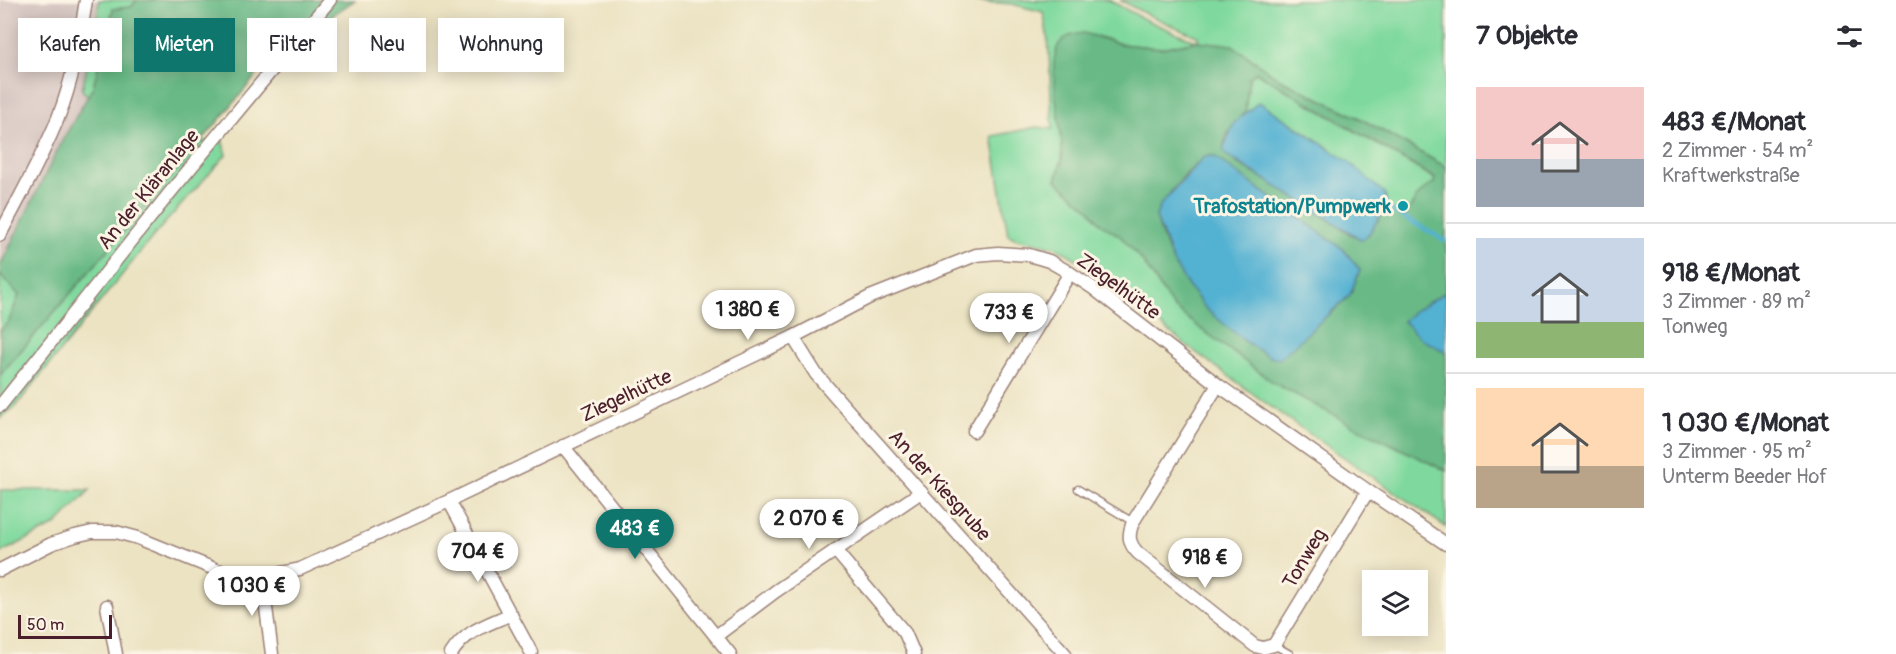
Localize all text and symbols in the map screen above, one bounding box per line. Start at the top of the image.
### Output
chip: Kaufen [18,18,122,72]
chip: Mieten [134,18,235,72]
chip: Filter [247,18,337,72]
chip: Neu [349,18,426,72]
chip: Wohnung [438,18,564,72]
text: 7 Objekte [1476,20,1578,52]
icon: filters [1833,20,1866,53]
text: 483 €/Monat [1662,106,1806,138]
icon: home [1524,111,1596,183]
street label: An der Kläranlage [92,124,205,254]
text: 2 Zimmer · 54 m² [1662,138,1813,163]
text: Kraftwerkstraße [1662,163,1800,188]
place label: Trafostation/Pumpwerk [1193,194,1392,219]
marker: Trafostation/Pumpwerk [1396,199,1410,213]
street label: Ziegelhütte [1072,248,1166,325]
text: 918 €/Monat [1662,257,1800,289]
icon: home [1524,262,1596,334]
text: 3 Zimmer · 89 m² [1662,289,1811,314]
pin: 1 380 € [693,290,803,341]
pin: 733 € [967,293,1051,344]
text: 1 380 € [716,297,780,322]
text: 733 € [984,300,1034,325]
text: Tonweg [1662,314,1727,339]
street label: Ziegelhütte [577,363,676,427]
text: 1 030 €/Monat [1662,407,1829,439]
icon: home [1524,412,1596,484]
street label: An der Kiesgrube [883,424,996,546]
text: 3 Zimmer · 95 m² [1662,439,1812,464]
text: Unterm Beeder Hof [1662,464,1827,489]
pin: 2 070 € [754,499,864,550]
text: 2 070 € [774,506,844,531]
pin: 483 € [593,509,677,560]
text: 483 € [610,516,660,541]
street label: Tonweg [1277,524,1332,593]
pin: 704 € [436,532,520,583]
pin: 918 € [1163,538,1247,589]
text: 704 € [451,539,505,564]
text: 918 € [1182,545,1228,570]
pin: 1 030 € [197,566,307,617]
map controls [1362,570,1428,636]
button: layers [1362,570,1428,636]
text: 1 030 € [218,573,286,598]
scale bar [18,612,112,640]
text: 50 m [27,615,64,635]

